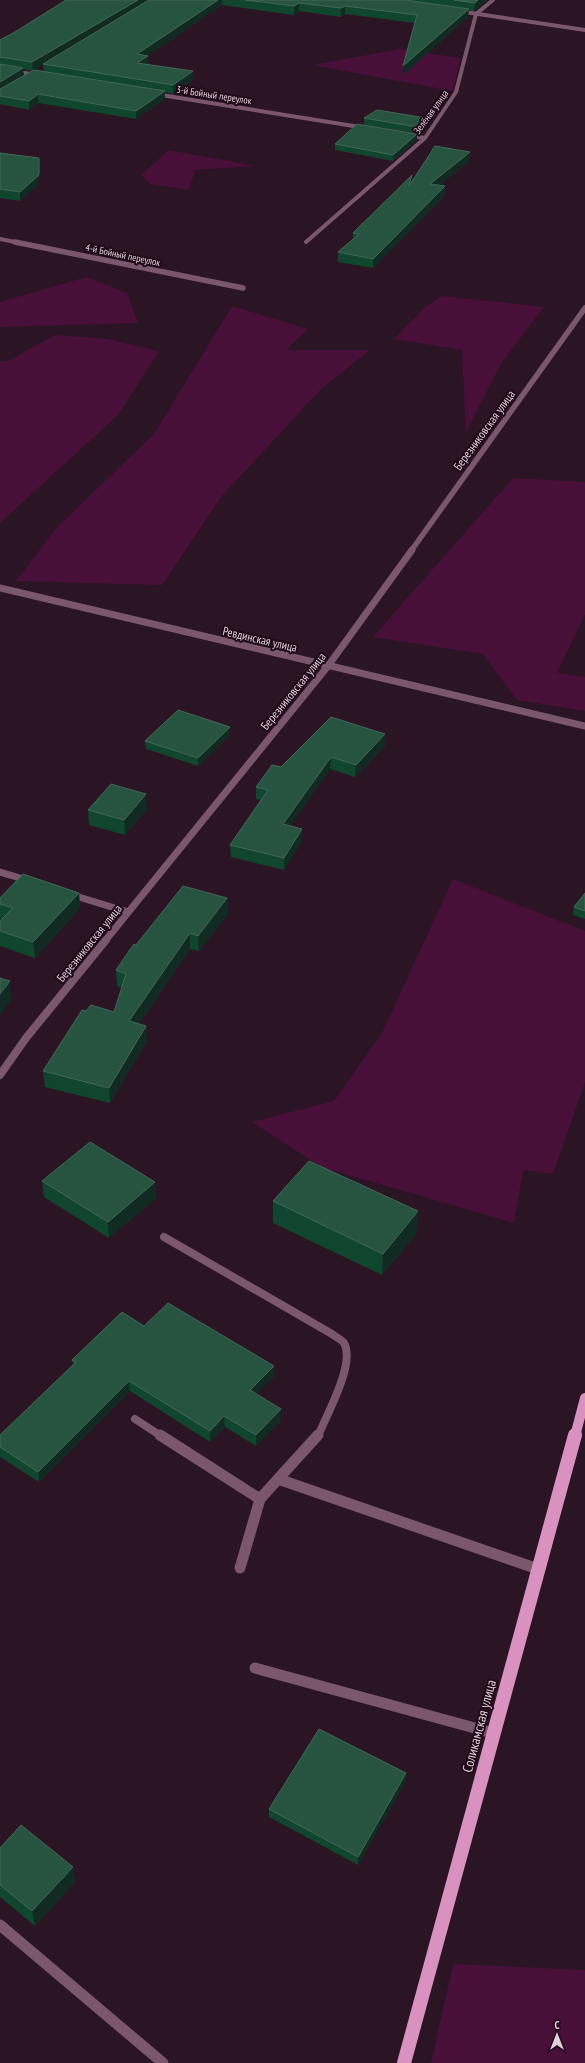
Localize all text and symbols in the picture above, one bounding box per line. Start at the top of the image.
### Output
street label: 3-й Бойный переулок [175,83,253,107]
street label: Зелёная улица [411,87,451,137]
street label: 4-й Бойный переулок [84,241,162,269]
street label: Березниковская улица [450,387,518,473]
street label: Ревдинская улица [221,623,299,655]
street label: Березниковская улица [257,649,329,733]
street label: Березниковская улица [53,901,125,985]
street label: Соликамская улица [458,1678,500,1774]
north arrow [537,2015,577,2055]
text: С [554,2018,560,2032]

